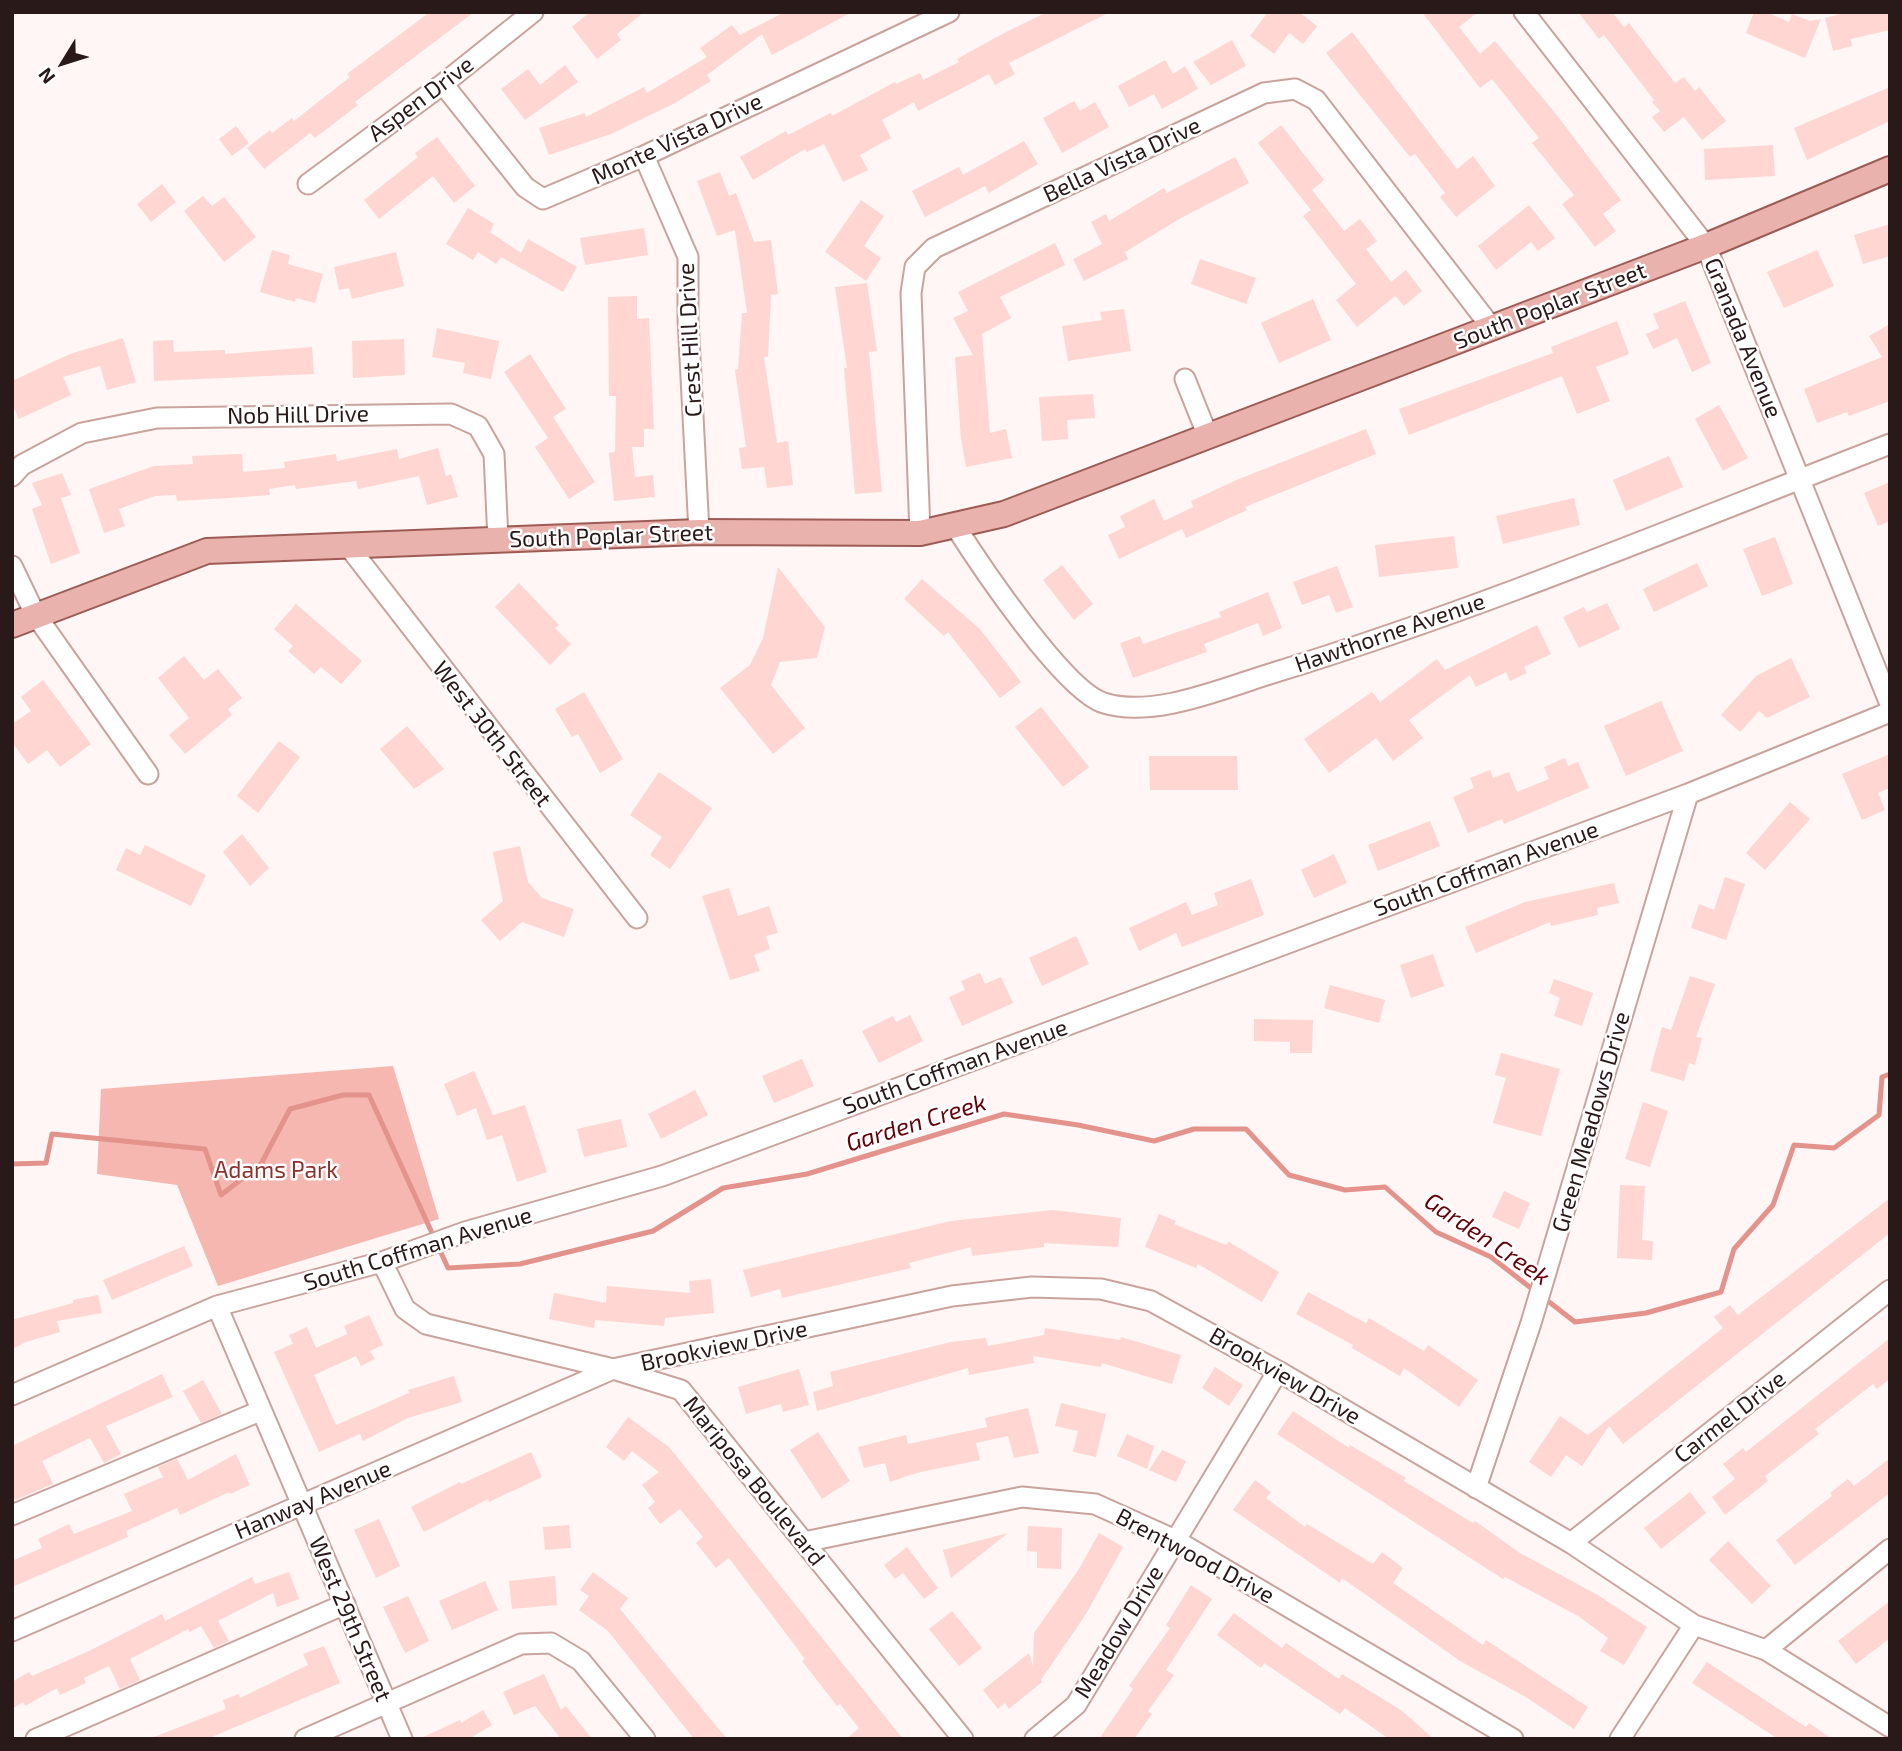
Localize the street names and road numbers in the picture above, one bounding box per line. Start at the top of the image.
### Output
street label: Aspen Drive [363,50,479,148]
street label: Monte Vista Drive [587,87,767,191]
street label: Bella Vista Drive [1039,111,1205,209]
street label: Granada Avenue [1698,254,1788,422]
street label: South Poplar Street [1450,257,1650,355]
street label: Crest Hill Drive [672,262,708,418]
street label: Nob Hill Drive [227,400,369,430]
street label: South Poplar Street [509,519,713,553]
street label: Hawthorne Avenue [1291,588,1489,678]
street label: West 30th Street [427,656,557,812]
street label: South Coffman Avenue [1370,815,1602,923]
street label: Green Meadows Drive [1546,1008,1636,1236]
street label: South Coffman Avenue [839,1013,1071,1121]
street label: South Coffman Avenue [301,1201,535,1297]
street label: Brookview Drive [638,1315,810,1377]
street label: Brookview Drive [1205,1322,1365,1430]
street label: Carmel Drive [1669,1365,1791,1469]
street label: Mariposa Boulevard [677,1391,831,1571]
street label: Hanway Avenue [231,1455,395,1545]
street label: Brentwood Drive [1111,1503,1279,1609]
street label: West 29th Street [303,1532,397,1706]
street label: Meadow Drive [1069,1561,1169,1703]

